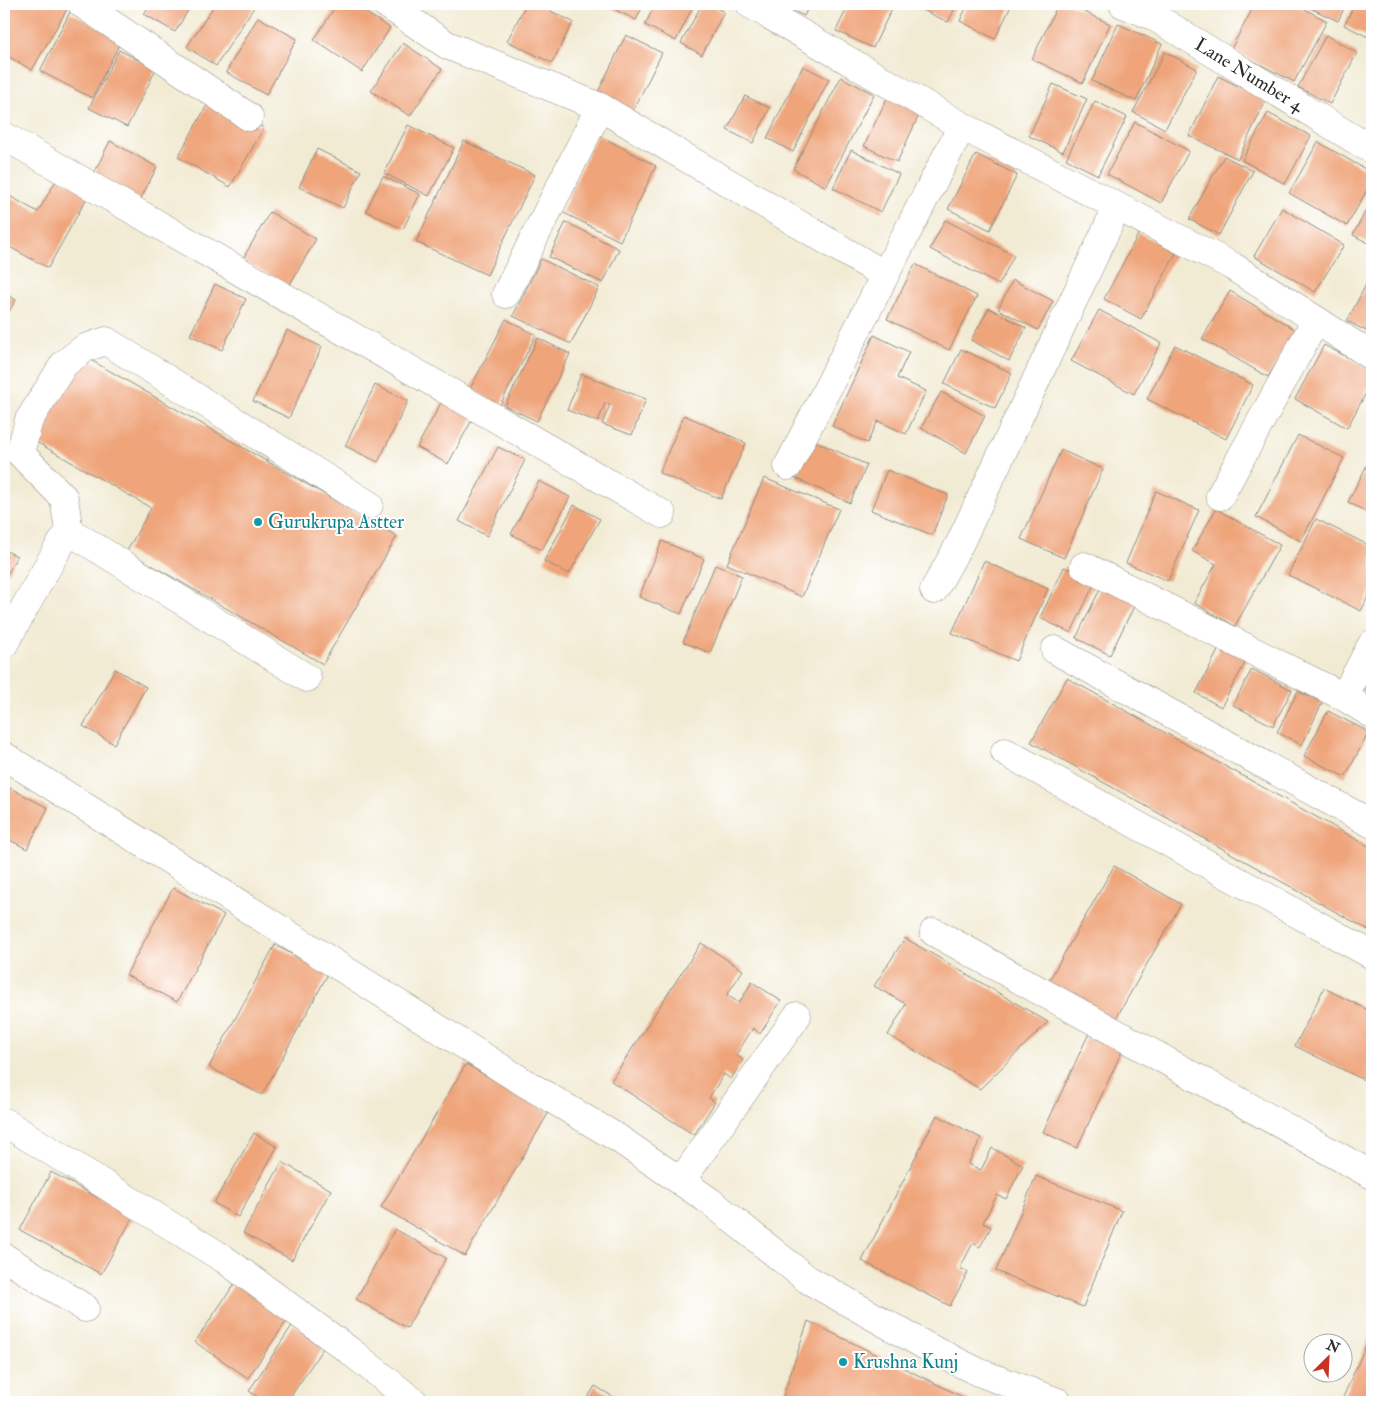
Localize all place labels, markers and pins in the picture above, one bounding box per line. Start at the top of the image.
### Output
place label: Gurukrupa Astter [268,510,404,535]
marker: Gurukrupa Astter [252,516,264,528]
place label: Krushna Kunj [853,1350,958,1374]
marker: Krushna Kunj [837,1356,849,1368]

